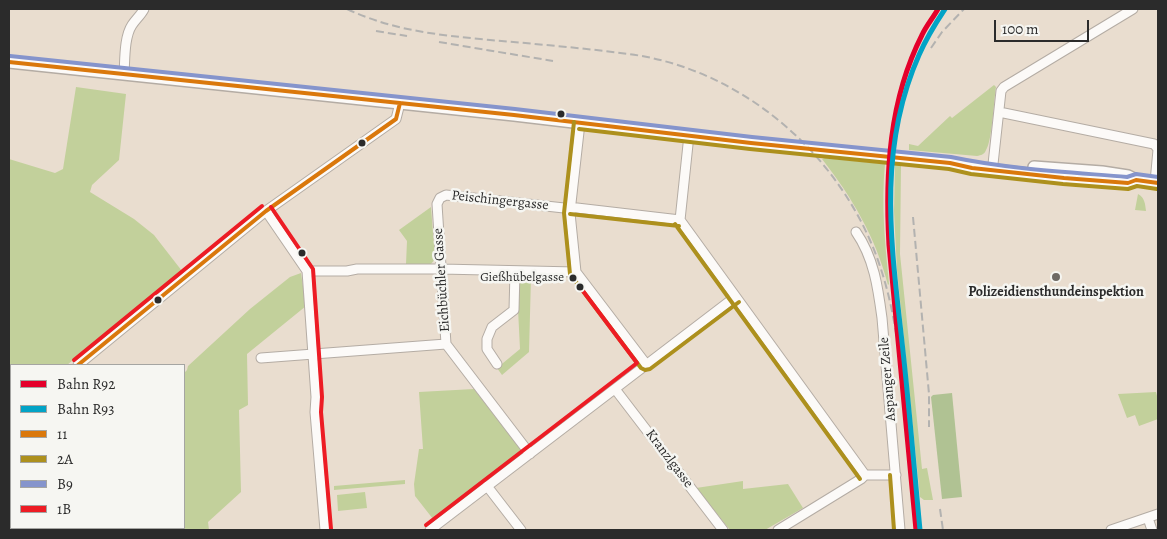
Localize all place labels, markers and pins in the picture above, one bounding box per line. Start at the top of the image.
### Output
unlabelled marker [556,109,566,119]
unlabelled marker [357,138,367,148]
unlabelled marker [297,248,307,258]
place label: Gießhübelgasse [480,270,564,286]
marker: Polizeidiensthundeinspektion [1050,271,1062,283]
marker: Gießhübelgasse [568,273,578,283]
unlabelled marker [575,282,585,292]
place label: Polizeidiensthundeinspektion [968,285,1144,301]
unlabelled marker [153,295,163,305]

